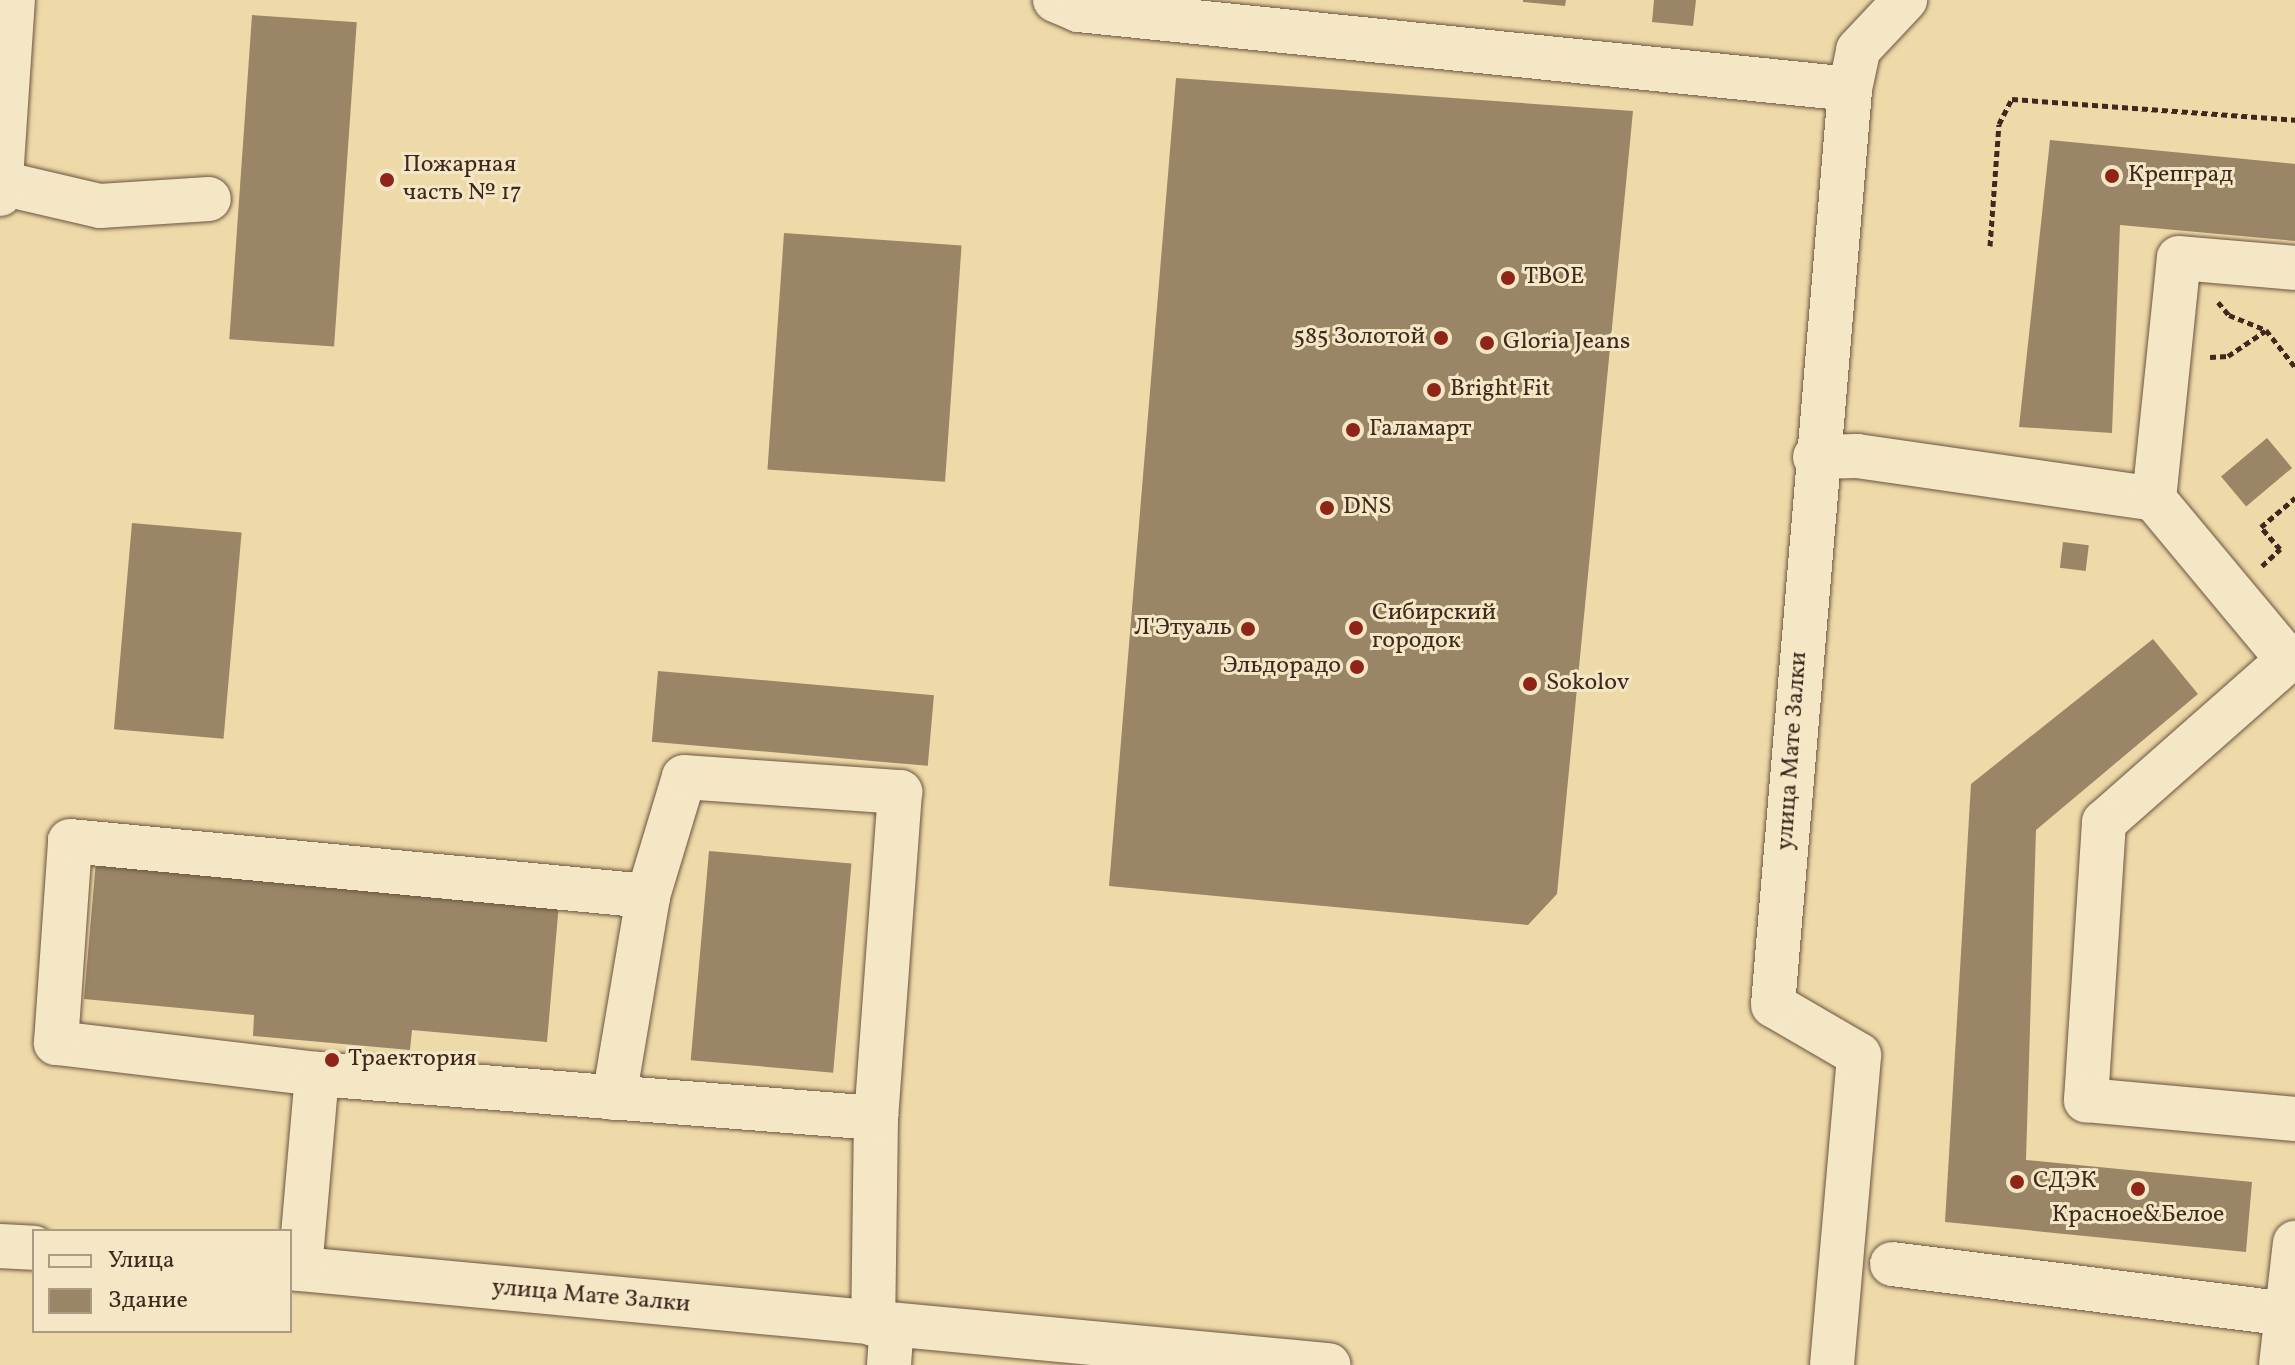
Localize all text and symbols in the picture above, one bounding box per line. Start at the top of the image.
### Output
place label: Пожарная часть № 17 [403,152,522,208]
place label: Крепград [2128,162,2233,190]
marker: Крепград [2103,167,2121,185]
marker: Пожарная часть № 17 [378,171,396,189]
place label: ТВОЕ [1524,264,1584,292]
marker: ТВОЕ [1499,269,1517,287]
place label: 585 Золотой [1294,324,1425,352]
marker: 585 Золотой [1432,329,1450,347]
place label: Gloria Jeans [1503,329,1630,357]
marker: Gloria Jeans [1478,334,1496,352]
place label: Bright Fit [1450,376,1550,404]
marker: Bright Fit [1425,381,1443,399]
place label: Галамарт [1369,416,1471,444]
marker: Галамарт [1344,421,1362,439]
place label: DNS [1343,494,1392,522]
marker: DNS [1318,499,1336,517]
place label: Сибирский городок [1372,600,1496,656]
place label: Л'Этуаль [1134,615,1232,643]
marker: Сибирский городок [1347,619,1365,637]
marker: Л'Этуаль [1239,620,1257,638]
street label: улица Мате Залки [1772,651,1814,851]
place label: Эльдорадо [1223,653,1341,681]
marker: Эльдорадо [1348,658,1366,676]
place label: Sokolov [1546,670,1629,698]
marker: Sokolov [1521,675,1539,693]
place label: Траектория [348,1046,477,1074]
marker: Траектория [323,1051,341,1069]
place label: СДЭК [2033,1168,2097,1196]
marker: СДЭК [2008,1173,2026,1191]
marker: Красное&Белое [2129,1180,2147,1198]
place label: Красное&Белое [2052,1202,2224,1230]
legend [32,1229,292,1333]
text: Улица [108,1244,175,1278]
street label: улица Мате Залки [491,1274,691,1320]
text: Здание [108,1284,188,1318]

